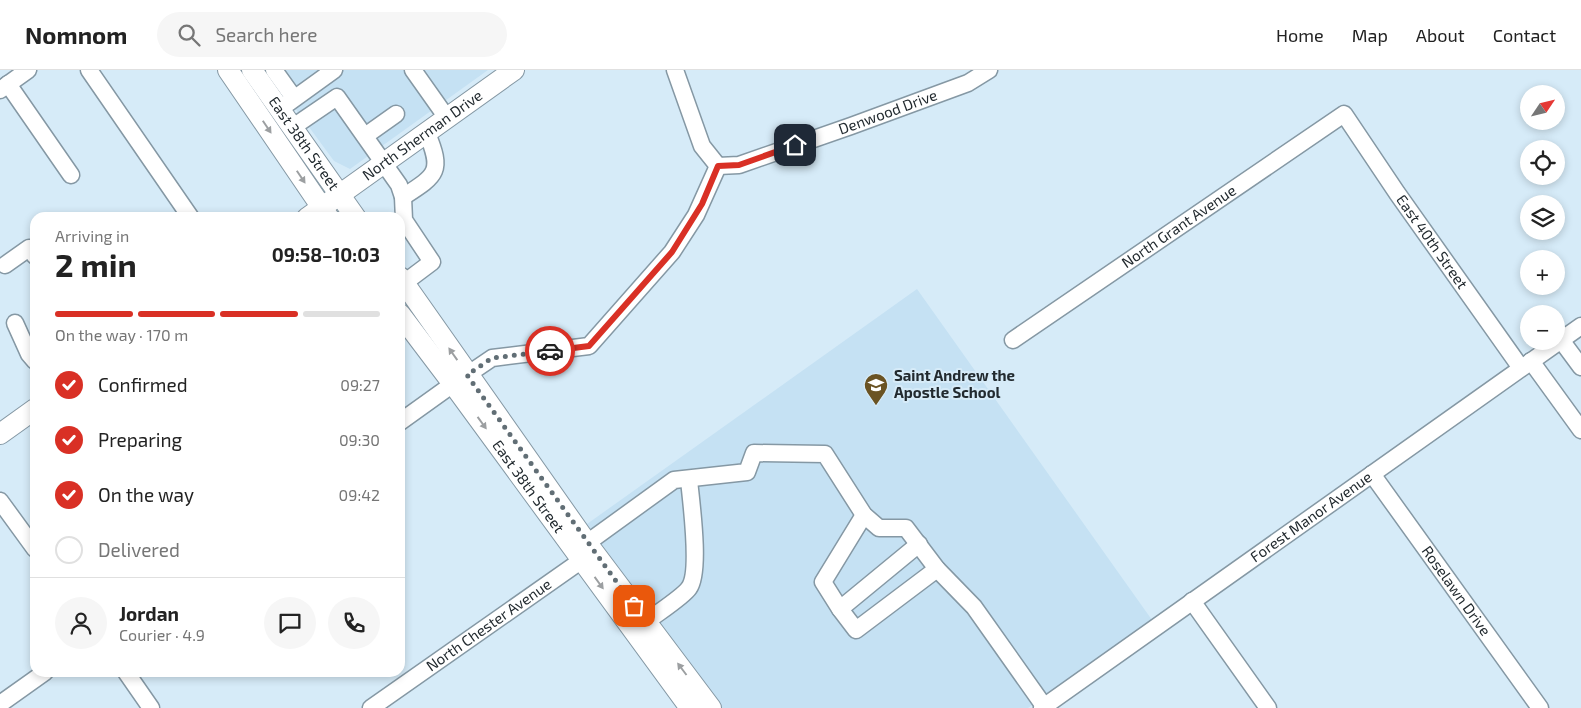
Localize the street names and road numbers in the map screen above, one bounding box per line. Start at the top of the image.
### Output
street label: Denwood Drive [836,85,939,138]
street label: North Sherman Drive [358,86,485,184]
street label: East 38th Street [265,93,344,194]
street label: North Grant Avenue [1118,181,1239,271]
street label: East 40th Street [1393,191,1472,292]
street label: East 38th Street [489,436,569,536]
street label: Forest Manor Avenue [1246,467,1375,566]
street label: Roselawn Drive [1419,542,1495,639]
street label: North Chester Avenue [422,574,554,675]

